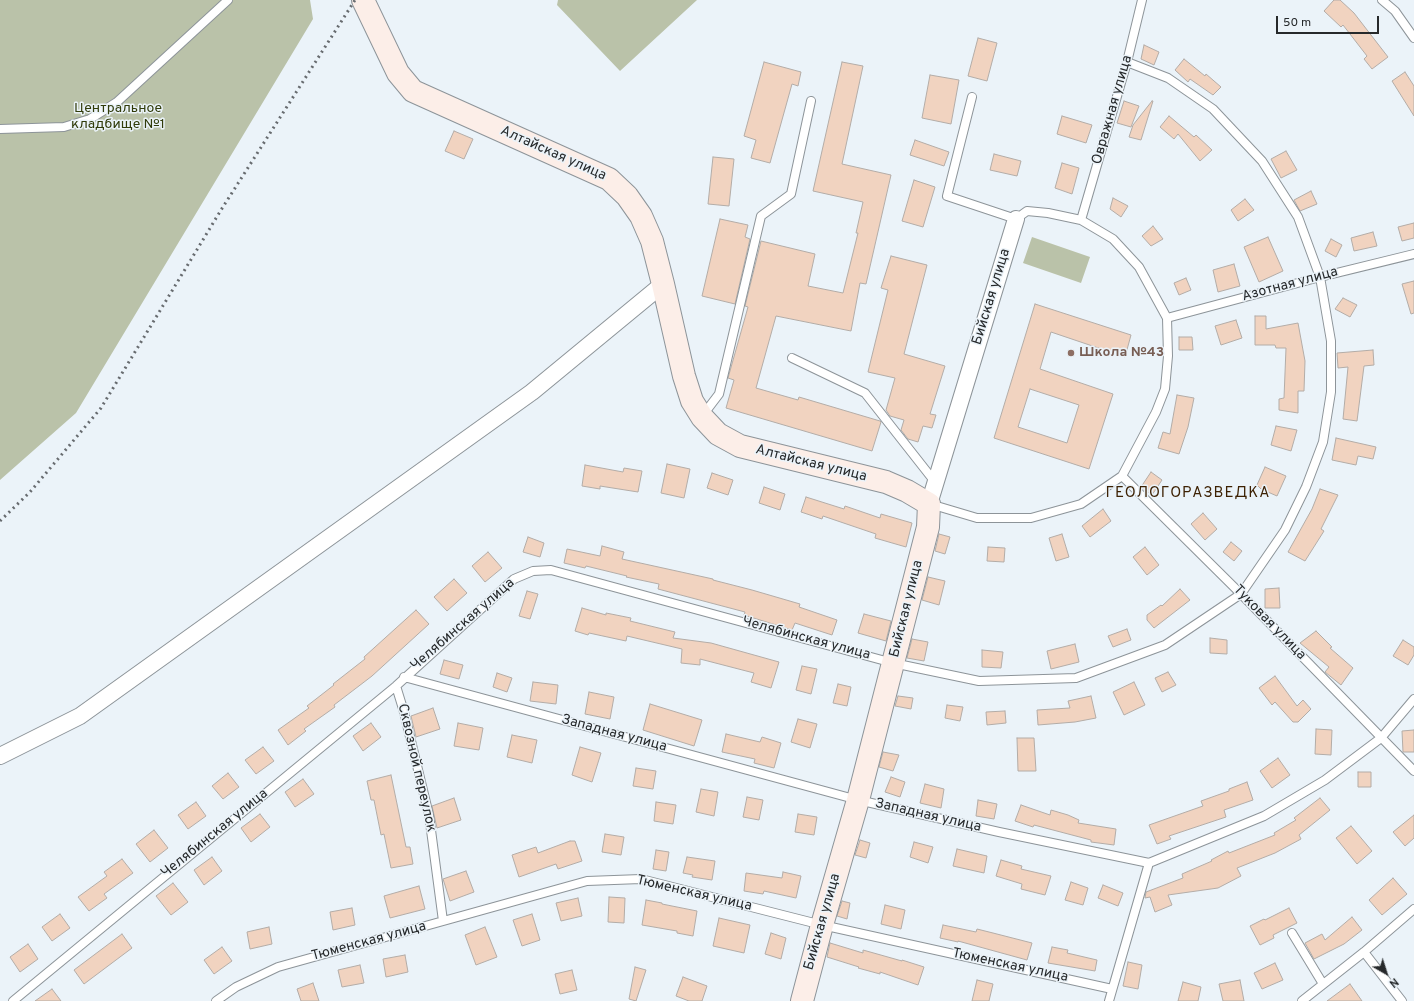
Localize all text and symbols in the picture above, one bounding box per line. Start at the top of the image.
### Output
scale bar [1278,8,1381,34]
text: 50 m [1283,15,1311,31]
street label: Овражная улица [1089,53,1137,167]
park label: Центральное кладбище №1 [71,101,165,134]
street label: Алтайская улица [497,123,609,185]
street label: Бийская улица [969,247,1015,347]
street label: Азотная улица [1240,264,1340,306]
place label: Школа №43 [1079,345,1164,361]
marker: Школа №43 [1066,348,1076,358]
street label: Алтайская улица [754,442,868,486]
district label: ГЕОЛОГОРАЗВЕДКА [1105,485,1271,503]
street label: Бийская улица [887,559,927,659]
street label: Челябинская улица [408,575,518,675]
street label: Туковая улица [1229,582,1309,664]
street label: Челябинская улица [740,614,872,664]
street label: Сквозной переулок [393,702,439,834]
street label: Западная улица [559,712,669,756]
street label: Челябинская улица [158,786,272,882]
street label: Западная улица [873,796,983,836]
street label: Бийская улица [801,872,845,972]
street label: Тюменская улица [635,873,753,915]
street label: Тюменская улица [310,919,428,965]
street label: Тюменская улица [951,946,1069,986]
north arrow [1366,953,1406,993]
text: N [1386,974,1401,990]

